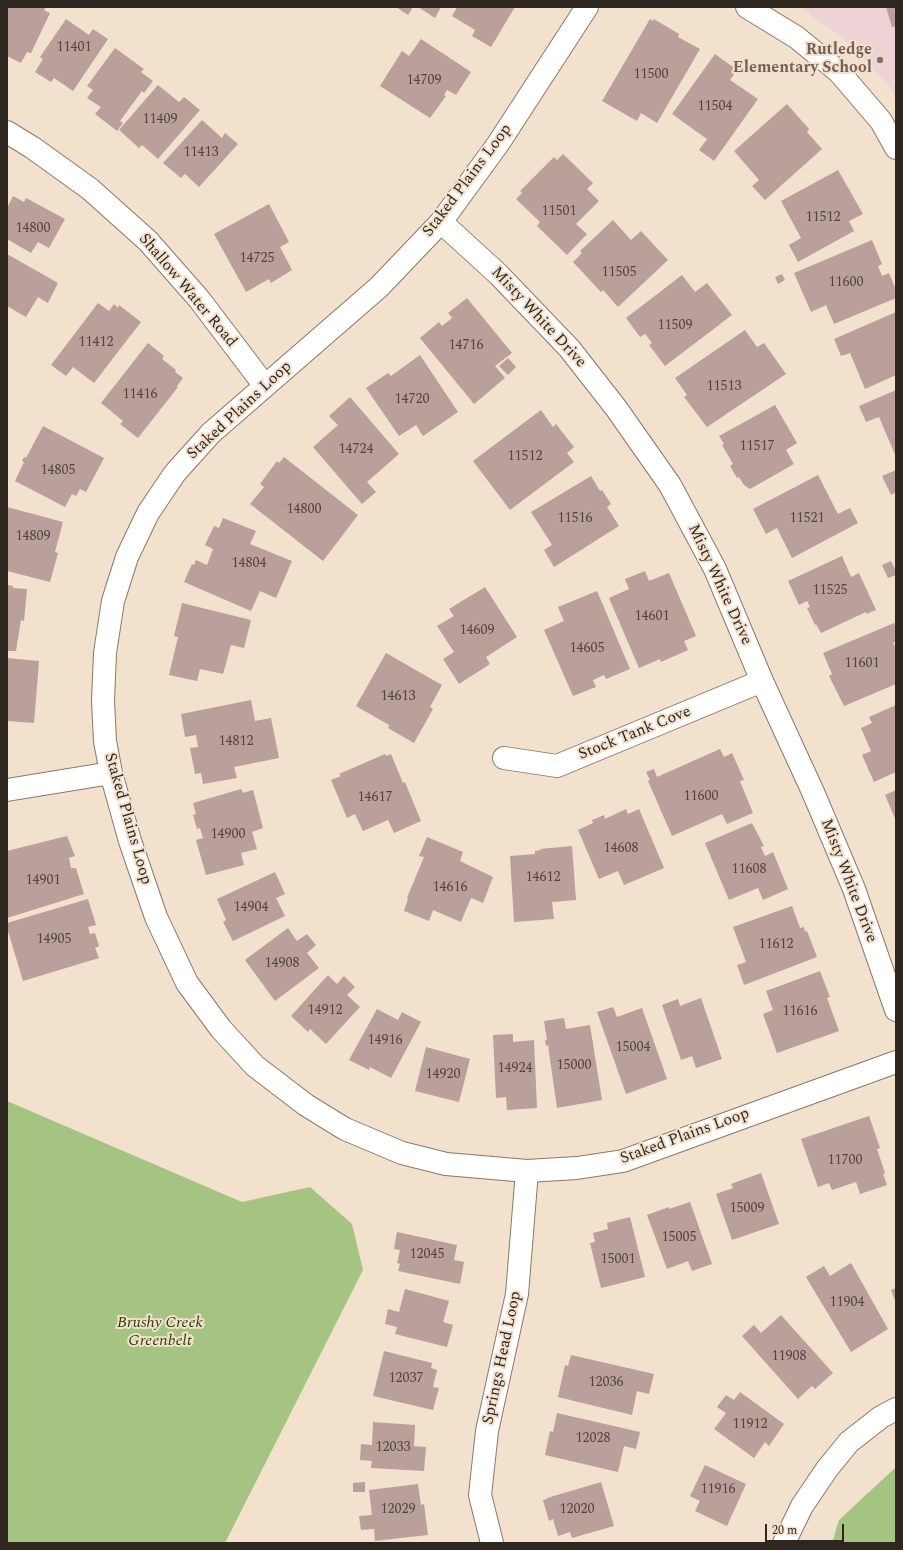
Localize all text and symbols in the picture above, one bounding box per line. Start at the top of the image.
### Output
house number: 11401 [57,40,91,56]
place label: Rutledge Elementary School [733,41,872,79]
marker: Rutledge Elementary School [875,55,885,65]
house number: 11500 [634,67,668,83]
house number: 14709 [407,73,441,89]
house number: 11504 [698,99,732,115]
house number: 11409 [143,112,177,128]
street label: Staked Plains Loop [419,121,517,241]
house number: 11413 [184,145,218,161]
house number: 11501 [542,204,576,220]
house number: 11512 [806,210,840,226]
house number: 14800 [16,221,50,237]
street label: Shallow Water Road [134,230,240,352]
house number: 14725 [240,251,274,267]
street label: Misty White Drive [486,264,590,372]
house number: 11505 [602,265,636,281]
house number: 11600 [829,275,863,291]
house number: 11509 [658,318,692,334]
house number: 11412 [79,335,113,351]
house number: 14716 [449,338,483,354]
street label: Staked Plains Loop [184,358,296,464]
house number: 11513 [707,379,741,395]
house number: 11416 [123,387,157,403]
house number: 14720 [395,392,429,408]
house number: 11517 [740,439,774,455]
house number: 14724 [339,442,373,458]
house number: 11512 [508,449,542,465]
house number: 14805 [41,463,75,479]
house number: 14800 [287,502,321,518]
house number: 11516 [558,511,592,527]
house number: 11521 [790,511,824,527]
street label: Misty White Drive [683,522,755,648]
house number: 14809 [16,529,50,545]
house number: 14804 [232,556,266,572]
house number: 11525 [813,583,847,599]
house number: 14601 [635,609,669,625]
house number: 14609 [460,623,494,639]
house number: 14605 [570,641,604,657]
house number: 11601 [845,656,879,672]
house number: 14613 [381,689,415,705]
street label: Stock Tank Cove [576,703,694,765]
house number: 14812 [219,734,253,750]
street label: Staked Plains Loop [99,751,155,887]
house number: 11600 [684,789,718,805]
house number: 14617 [358,790,392,806]
street label: Misty White Drive [816,816,880,946]
house number: 14900 [211,827,245,843]
house number: 14608 [604,841,638,857]
house number: 11608 [732,862,766,878]
house number: 14612 [526,870,560,886]
house number: 14901 [26,873,60,889]
house number: 14616 [433,880,467,896]
house number: 14904 [234,900,268,916]
house number: 14905 [37,932,71,948]
house number: 11612 [759,937,793,953]
house number: 14908 [265,956,299,972]
house number: 14912 [308,1003,342,1019]
house number: 11616 [783,1004,817,1020]
house number: 14916 [368,1033,402,1049]
house number: 15004 [616,1040,650,1056]
house number: 15000 [557,1058,591,1074]
house number: 14924 [498,1061,532,1077]
house number: 14920 [426,1067,460,1083]
street label: Staked Plains Loop [618,1105,752,1169]
house number: 11700 [828,1153,862,1169]
house number: 15009 [730,1201,764,1217]
house number: 15005 [662,1230,696,1246]
house number: 12045 [410,1247,444,1263]
house number: 15001 [601,1252,635,1268]
street label: Springs Head Loop [479,1290,527,1426]
house number: 11904 [830,1295,864,1311]
park label: Brushy Creek Greenbelt [117,1314,203,1352]
house number: 11908 [772,1349,806,1365]
house number: 12037 [389,1371,423,1387]
house number: 12036 [589,1375,623,1391]
house number: 11912 [733,1417,767,1433]
house number: 12028 [576,1431,610,1447]
house number: 12033 [376,1440,410,1456]
house number: 11916 [701,1482,735,1498]
house number: 12029 [381,1502,415,1518]
house number: 12020 [560,1502,594,1518]
scale bar [767,1516,846,1542]
text: 20 m [772,1521,797,1540]

